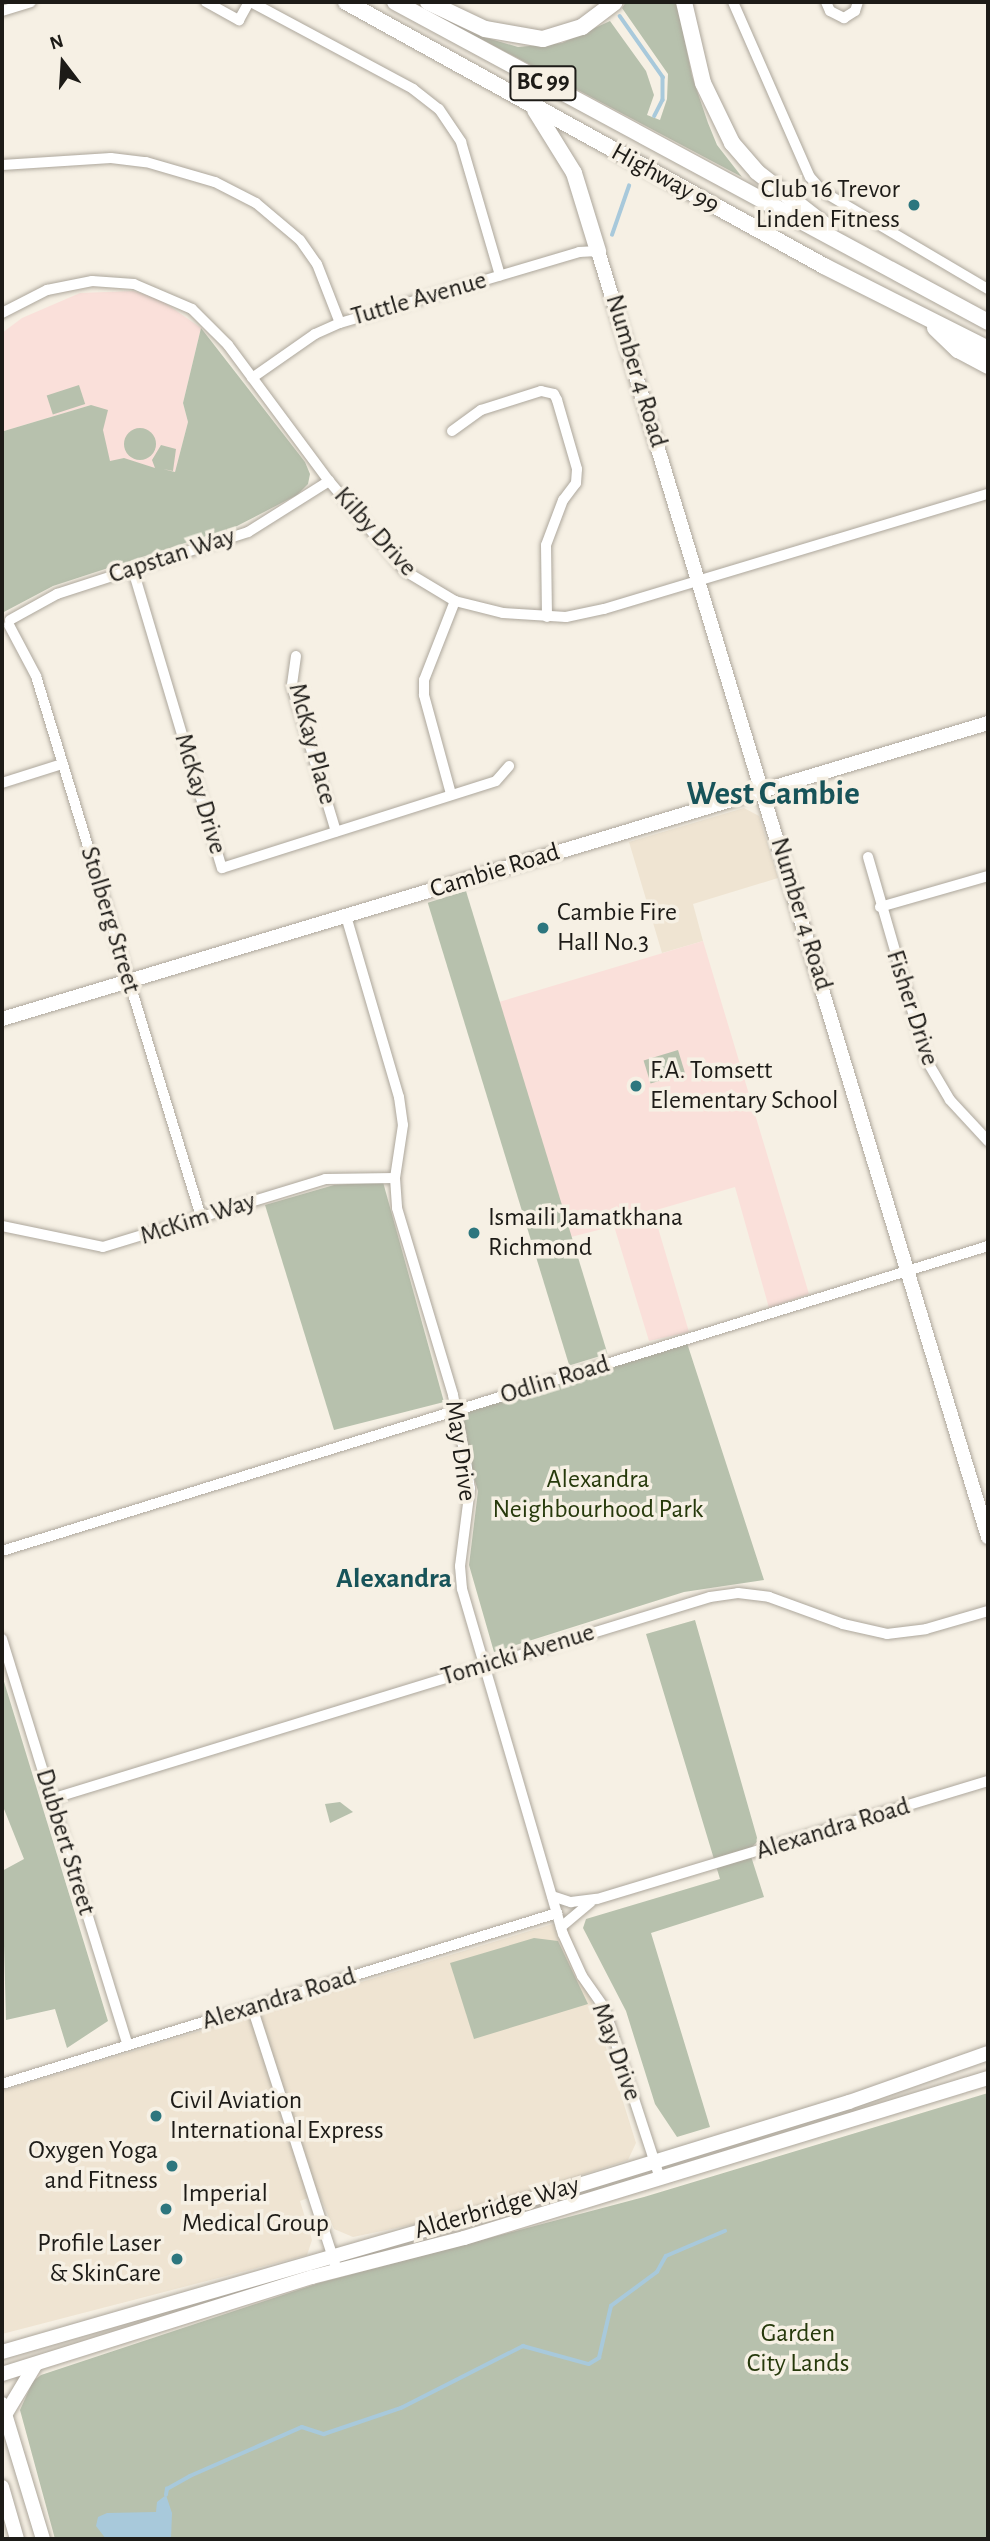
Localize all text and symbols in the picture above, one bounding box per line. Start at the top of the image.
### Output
north arrow [28,28,98,98]
text: N [48,31,66,53]
road number: BC 99 [508,62,578,104]
street label: Highway 99 [606,137,724,221]
place label: Club 16 Trevor Linden Fitness [756,174,900,235]
marker: Club 16 Trevor Linden Fitness [906,197,922,213]
street label: Tuttle Avenue [348,265,490,333]
street label: Number 4 Road [598,291,674,451]
street label: Kilby Drive [327,481,423,583]
street label: Capstan Way [105,521,239,591]
street label: McKay Place [281,680,343,808]
street label: McKay Drive [167,730,233,858]
district label: West Cambie [686,775,860,815]
street label: Number 4 Road [763,834,839,994]
street label: Cambie Road [427,837,563,905]
street label: Stolberg Street [73,843,147,997]
place label: Cambie Fire Hall No.3 [557,897,677,958]
marker: Cambie Fire Hall No.3 [535,920,551,936]
street label: Fisher Drive [879,946,945,1070]
place label: F.A. Tomsett Elementary School [650,1055,838,1116]
marker: F.A. Tomsett Elementary School [628,1078,644,1094]
street label: McKim Way [136,1186,260,1252]
place label: Ismaili Jamatkhana Richmond [488,1202,683,1264]
marker: Ismaili Jamatkhana Richmond [466,1225,482,1241]
street label: Odlin Road [497,1349,613,1411]
street label: May Drive [437,1399,483,1503]
park label: Alexandra Neighbourhood Park [493,1464,703,1526]
district label: Alexandra [336,1562,452,1596]
street label: Tomicki Avenue [437,1617,599,1693]
street label: Dubbert Street [28,1765,102,1919]
street label: Alexandra Road [752,1791,914,1867]
street label: Alexandra Road [198,1961,360,2037]
street label: May Drive [584,1999,648,2105]
place label: Civil Aviation International Express [170,2085,384,2146]
marker: Civil Aviation International Express [148,2108,164,2124]
place label: Oxygen Yoga and Fitness [28,2135,158,2196]
marker: Oxygen Yoga and Fitness [164,2158,180,2174]
street label: Alderbridge Way [411,2170,583,2246]
place label: Imperial Medical Group [182,2178,329,2240]
marker: Imperial Medical Group [156,2199,176,2219]
place label: Profile Laser & SkinCare [37,2228,161,2290]
marker: Profile Laser & SkinCare [167,2249,187,2269]
park label: Garden City Lands [747,2318,849,2380]

